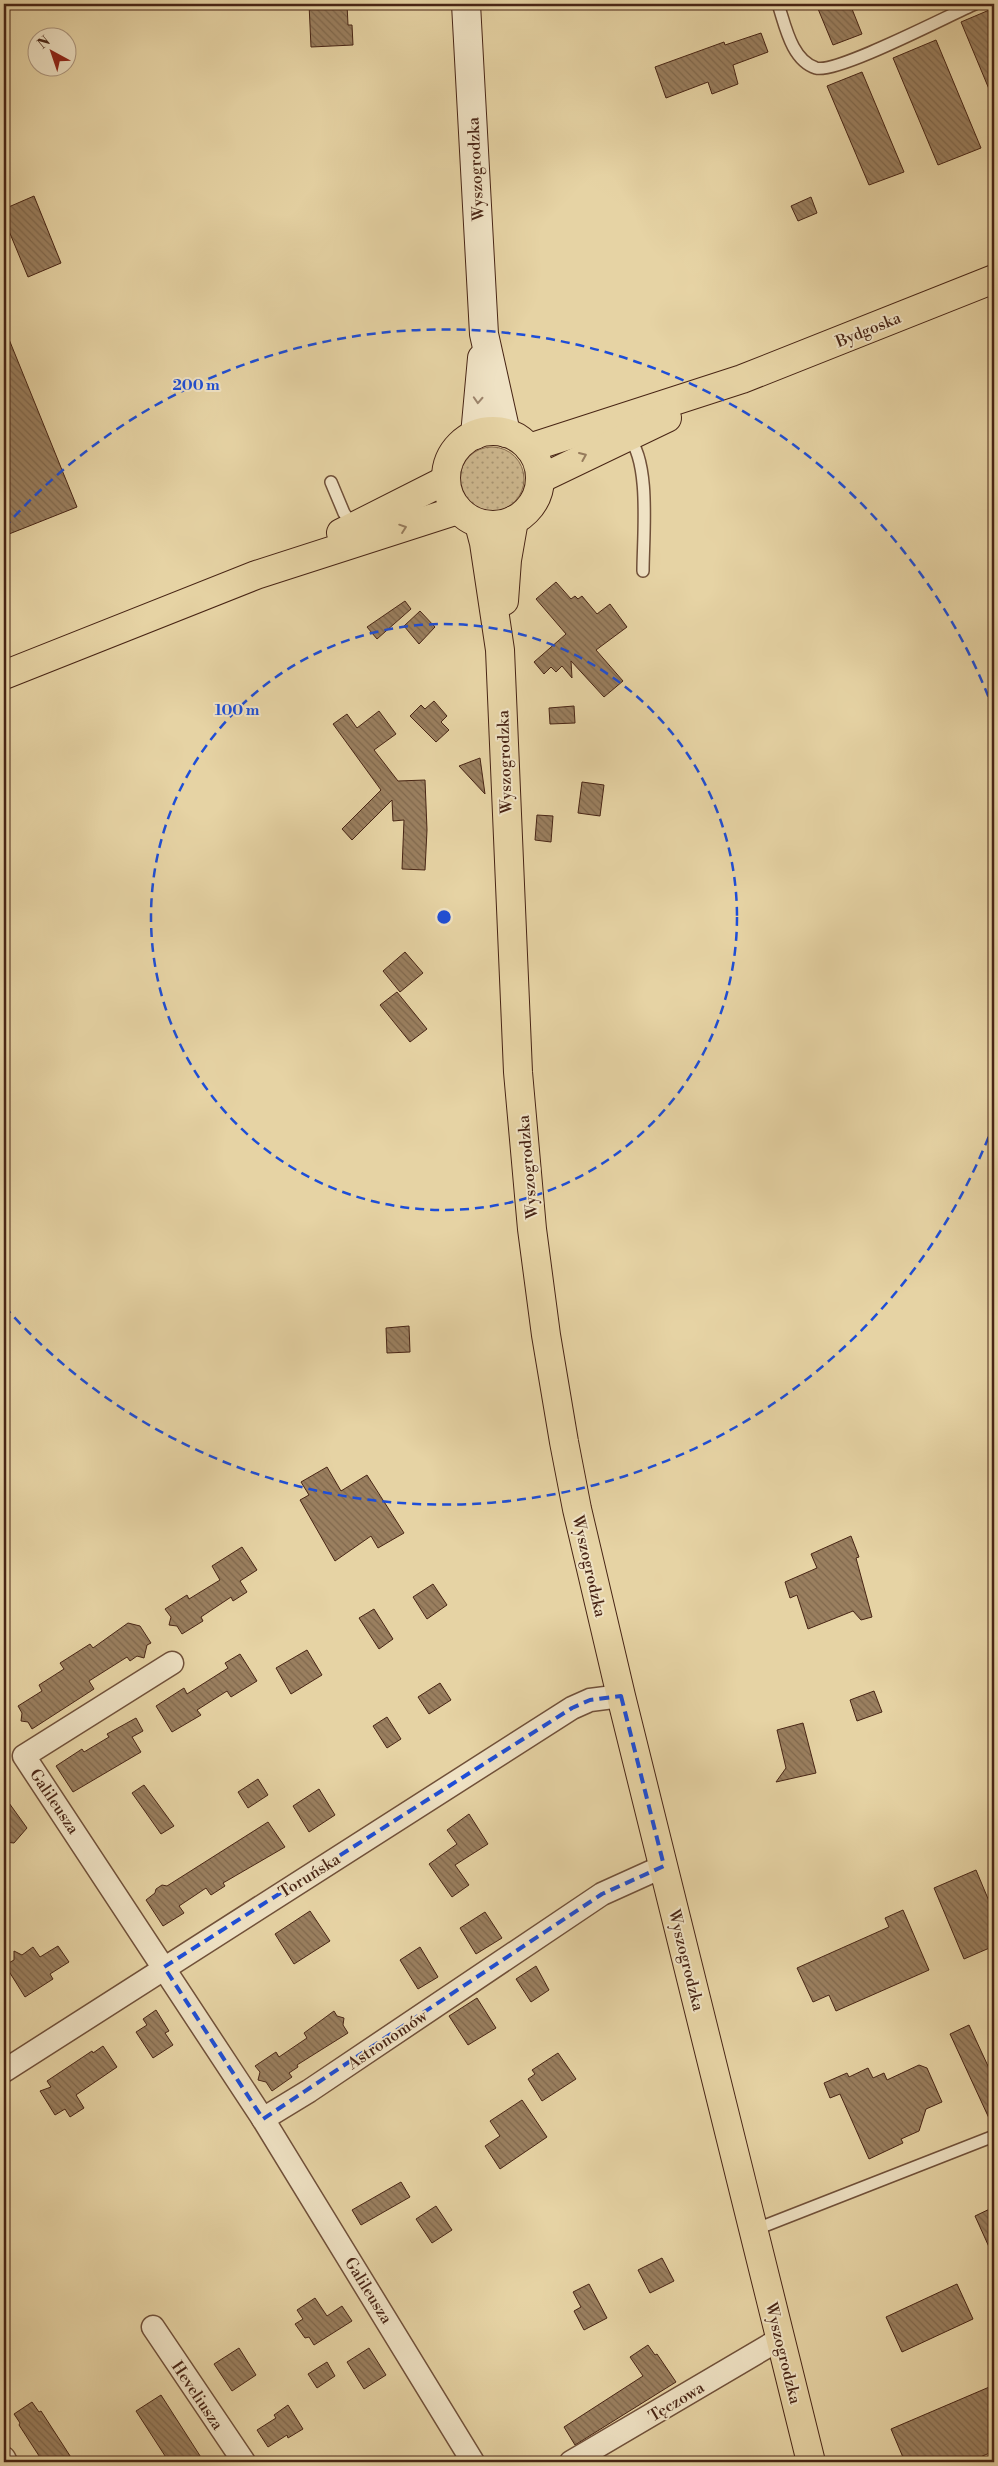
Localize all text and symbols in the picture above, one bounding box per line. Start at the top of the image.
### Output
north arrow [28,28,78,78]
text: N [34,32,54,53]
street label: Wyszogrodzka [463,116,489,222]
street label: Bydgoska [832,307,905,352]
text: 200 m [172,376,220,395]
one-way arrow [472,396,483,404]
one-way arrow [578,452,587,463]
one-way arrow [398,524,406,534]
text: 100 m [215,701,260,720]
street label: Wyszogrodzka [493,709,517,815]
centre of rings [435,908,453,926]
street label: Wyszogrodzka [513,1113,543,1220]
street label: Wyszogrodzka [567,1512,611,1620]
street label: Galileusza [25,1765,84,1839]
street label: Toruńska [275,1849,345,1903]
street label: Wyszogrodzka [664,1907,709,2014]
street label: Astronomów [343,2005,432,2074]
street label: Galileusza [340,2254,397,2328]
street label: Wyszogrodzka [761,2300,806,2407]
street label: Heveliusza [167,2357,228,2434]
street label: Tęczowa [645,2377,709,2426]

